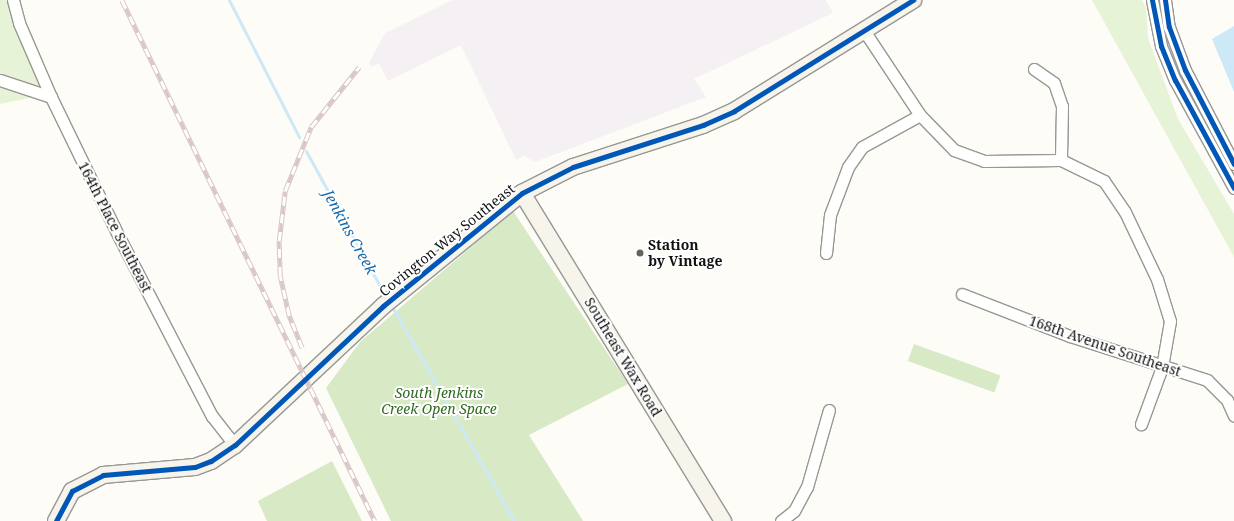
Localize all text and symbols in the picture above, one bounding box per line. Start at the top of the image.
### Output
street label: 164th Place Southeast [75,159,155,295]
street label: Covington Way Southeast [376,180,518,300]
water label: Jenkins Creek [319,186,381,278]
place label: Station by Vintage [648,237,723,270]
marker: Station by Vintage [635,248,645,258]
street label: Southeast Wax Road [581,295,665,419]
street label: 168th Avenue Southeast [1027,312,1183,380]
park label: South Jenkins Creek Open Space [381,385,497,418]

